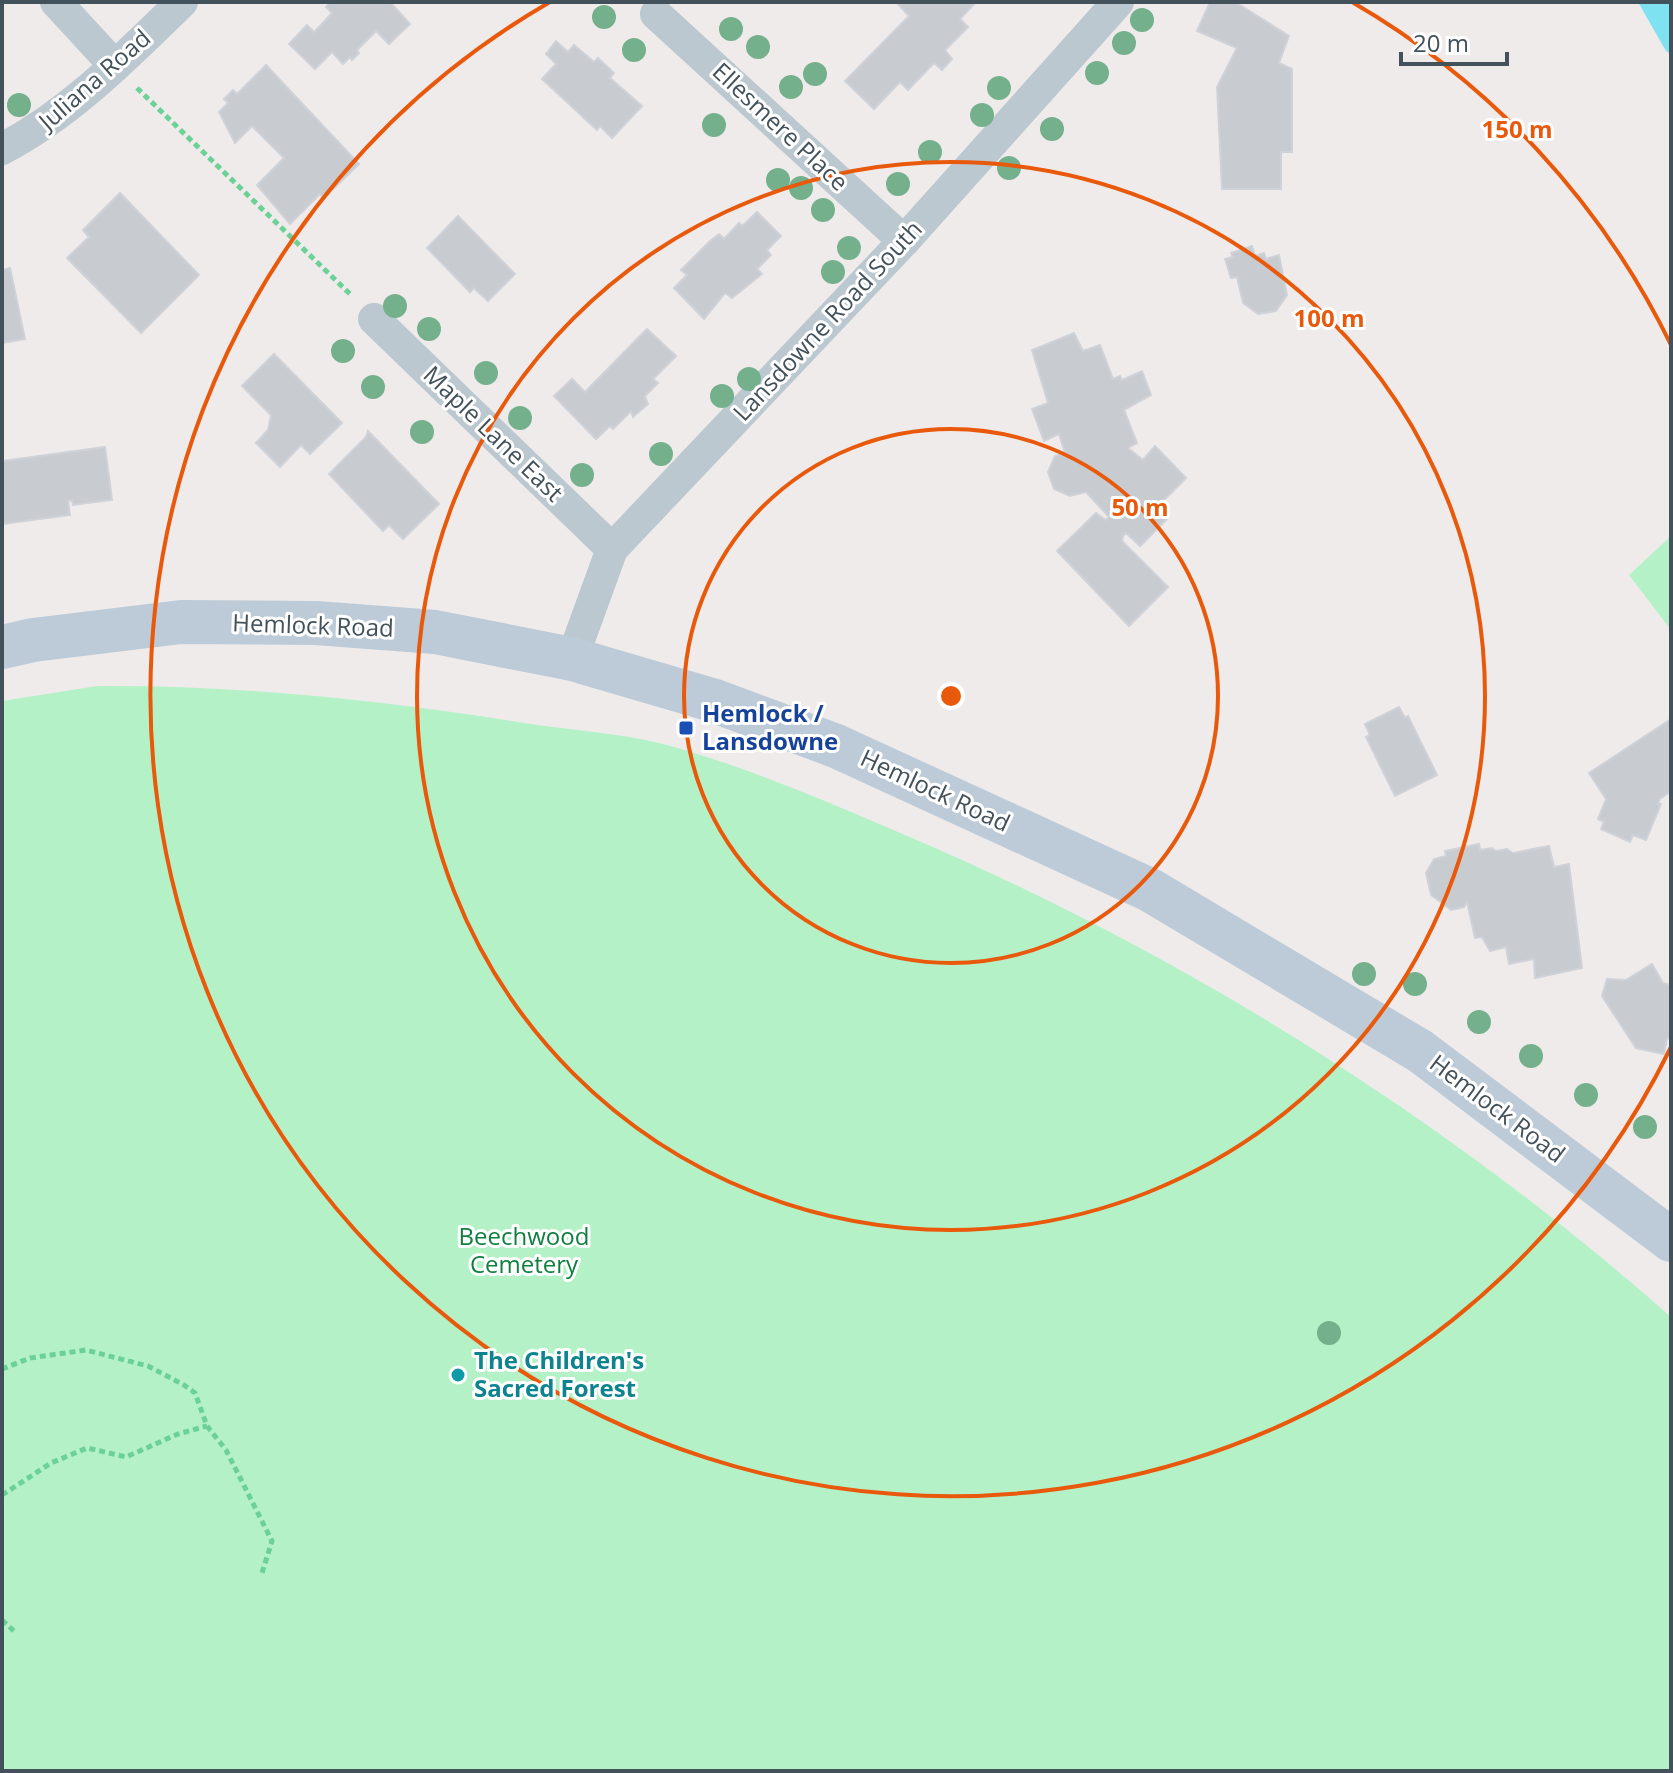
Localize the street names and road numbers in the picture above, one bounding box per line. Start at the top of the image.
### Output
street label: Juliana Road [30,21,157,138]
street label: Ellesmere Place [706,54,856,197]
street label: Lansdowne Road South [725,212,929,428]
street label: Maple Lane East [417,358,571,508]
street label: Hemlock Road [232,605,394,644]
street label: Hemlock Road [855,741,1016,839]
street label: Hemlock Road [1423,1046,1572,1170]

